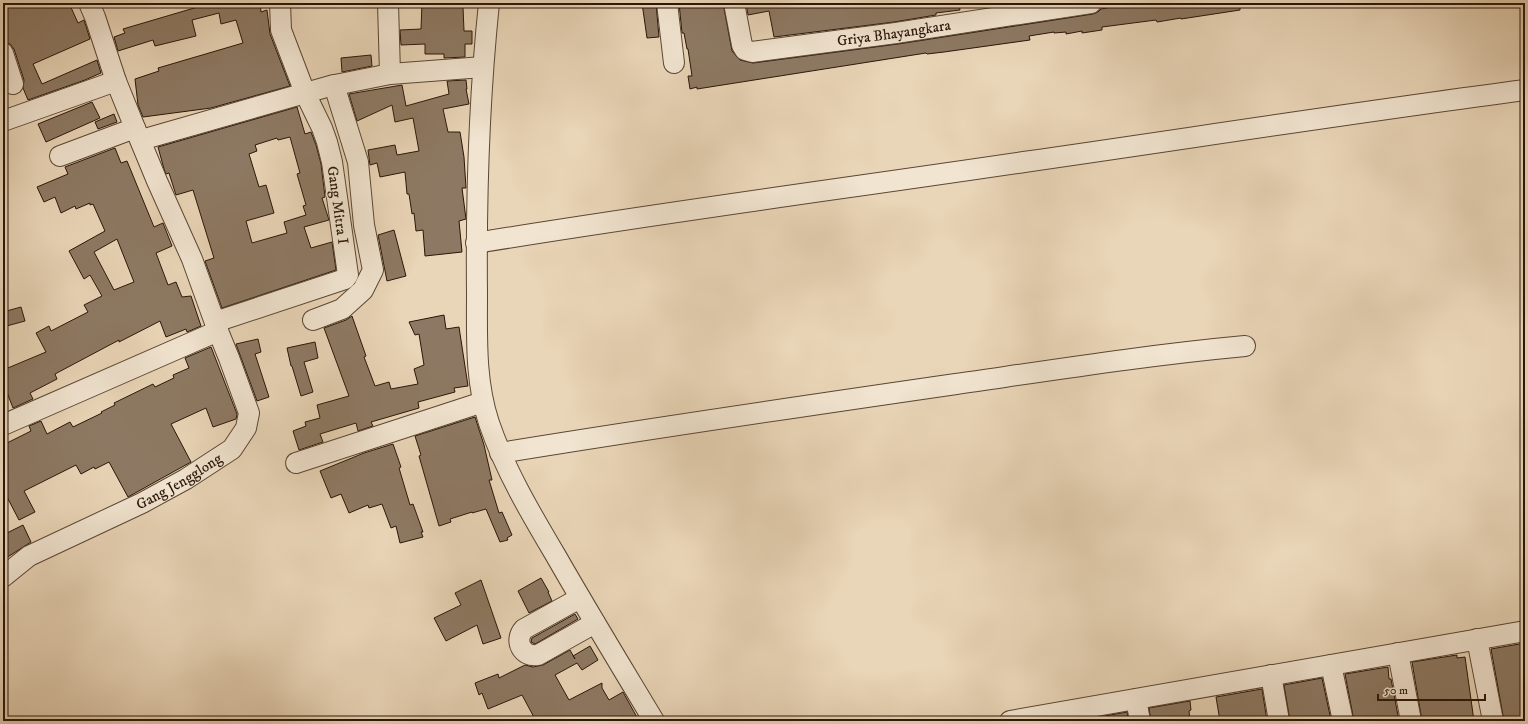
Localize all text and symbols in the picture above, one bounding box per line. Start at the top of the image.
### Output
street label: Griya Bhayangkara [836,16,953,51]
street label: Gang Mitra I [323,165,352,245]
street label: Gang Jengglong [133,449,226,514]
scale bar [1378,676,1485,702]
text: 50 m [1384,683,1408,698]

